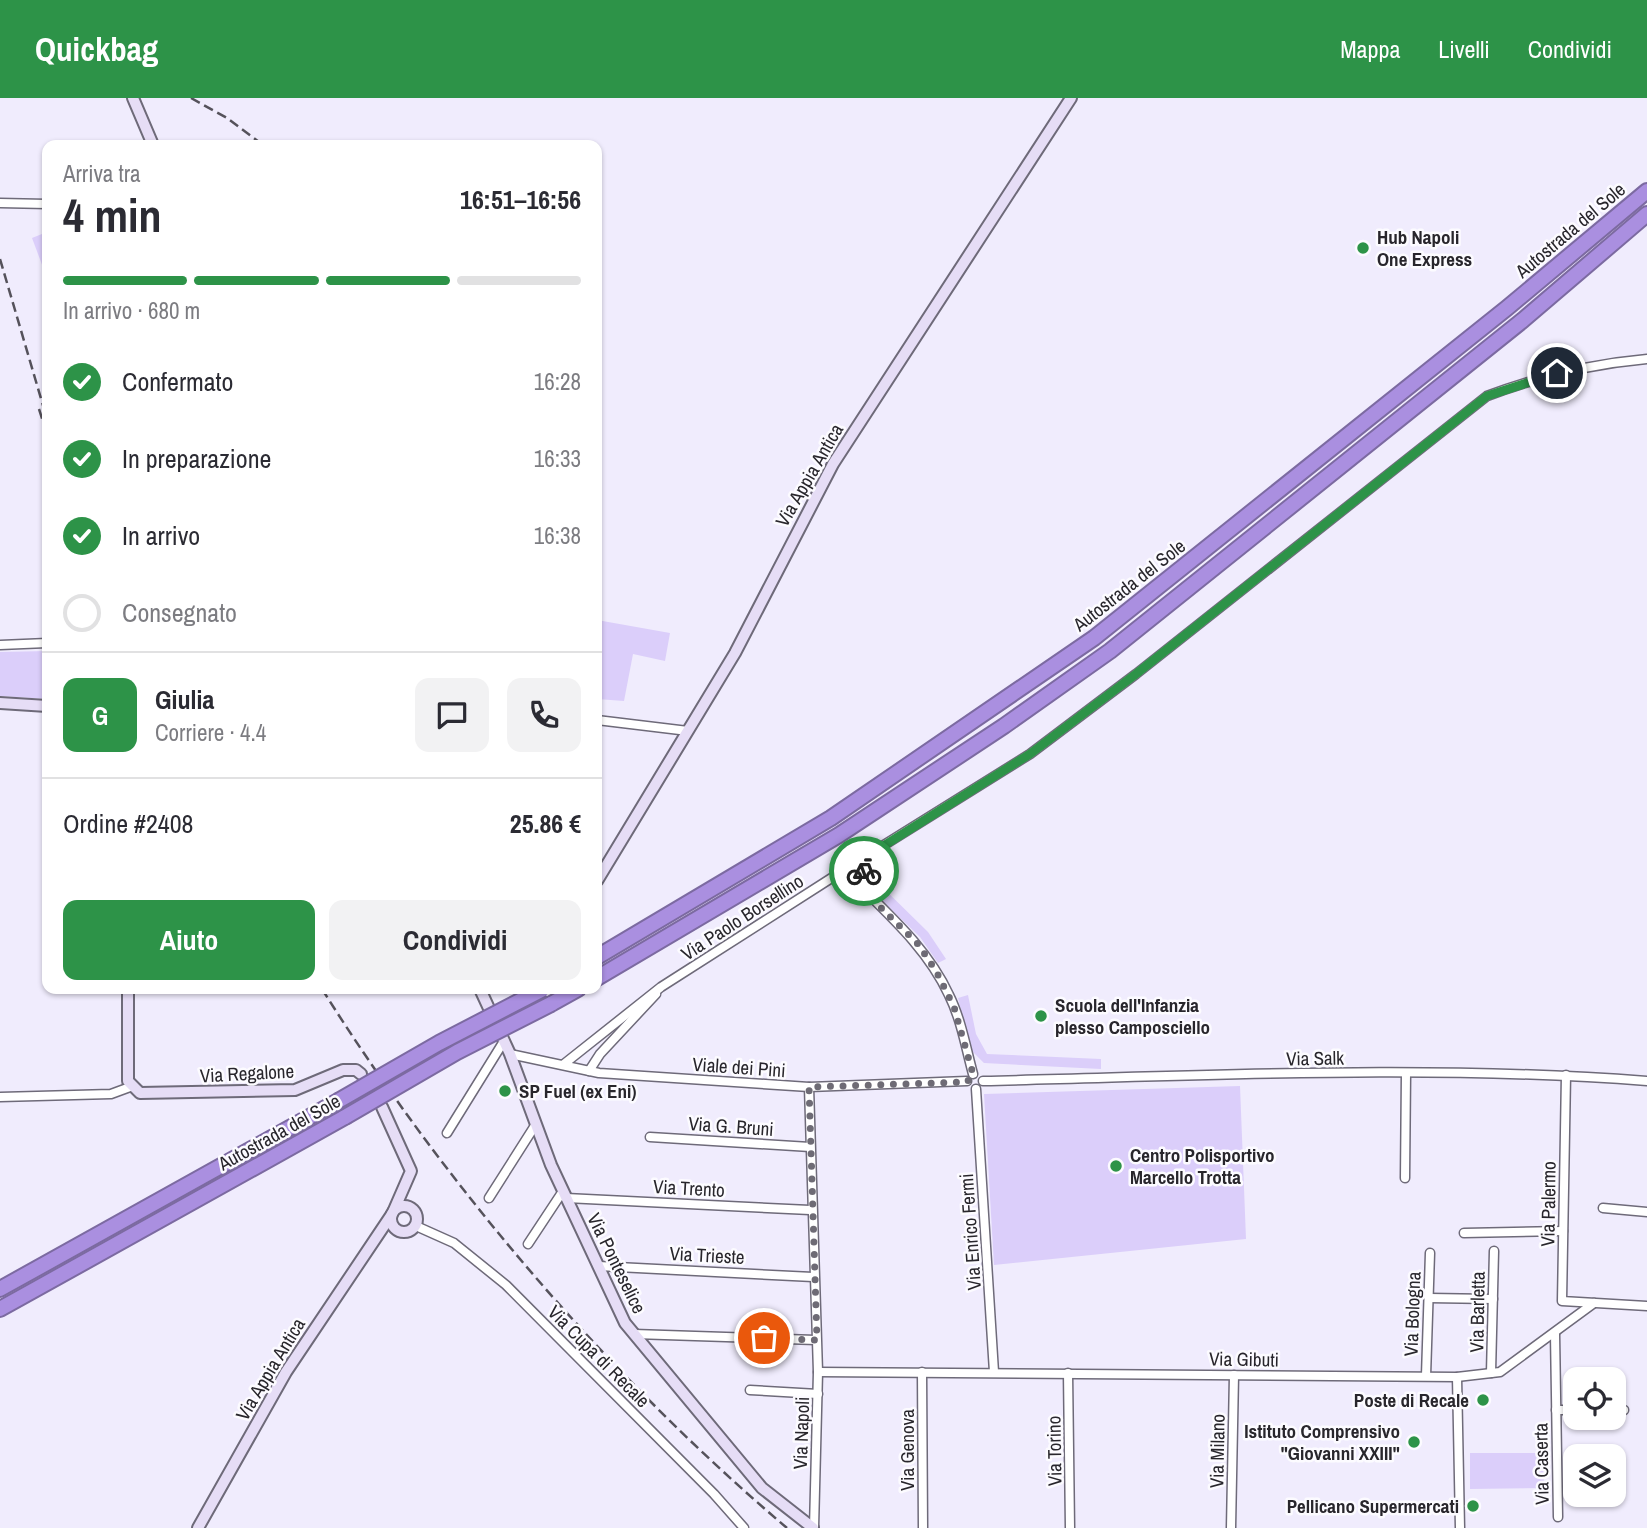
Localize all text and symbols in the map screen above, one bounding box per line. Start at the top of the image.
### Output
text: Quickbag [35,27,158,71]
text: Mappa [1340,33,1400,65]
text: Livelli [1438,33,1490,65]
text: Condividi [1528,33,1612,65]
text: Arriva tra [63,158,141,189]
street label: Autostrada del Sole [1509,176,1630,284]
text: 16:51–16:56 [460,182,581,217]
text: 4 min [63,184,162,246]
place label: Hub Napoli One Express [1377,224,1472,272]
marker: Hub Napoli One Express [1355,240,1371,256]
text: In arrivo · 680 m [63,295,200,326]
pin [1527,343,1587,403]
icon: home [1538,354,1576,392]
icon: check [63,363,101,401]
text: Confermato [122,364,233,399]
text: 16:28 [534,366,581,397]
street label: Via Appia Antica [769,418,849,531]
icon: check [63,440,101,478]
text: In preparazione [122,441,271,476]
text: 16:33 [534,443,581,474]
icon: check [63,517,101,555]
text: In arrivo [122,518,200,553]
text: 16:38 [534,520,581,551]
street label: Autostrada del Sole [1067,533,1191,638]
text: Consegnato [122,595,237,630]
button: chat [415,678,489,752]
button: phone [507,678,581,752]
text: Giulia [155,682,214,717]
text: G [92,698,108,733]
text: Corriere · 4.4 [155,717,266,748]
text: Ordine #2408 [63,806,193,841]
text: 25.86 € [510,806,581,841]
courier [829,836,899,906]
icon: bike [845,852,883,890]
street label: Via Paolo Borsellino [676,868,808,966]
button: Aiuto [63,900,315,980]
button: Condividi [329,900,581,980]
place label: Scuola dell'Infanzia plesso Camposciello [1055,992,1210,1040]
marker: Scuola dell'Infanzia plesso Camposciello [1033,1008,1049,1024]
street label: Via Salk [1286,1044,1344,1072]
street label: Viale dei Pini [692,1051,786,1083]
street label: Via Regalone [199,1058,295,1088]
place label: SP Fuel (ex Eni) [519,1078,637,1104]
marker: SP Fuel (ex Eni) [497,1083,513,1099]
street label: Autostrada del Sole [212,1088,345,1177]
street label: Via G. Bruni [687,1110,775,1142]
place label: Centro Polisportivo Marcello Trotta [1130,1142,1275,1190]
marker: Centro Polisportivo Marcello Trotta [1108,1158,1124,1174]
street label: Via Palermo [1534,1161,1562,1247]
street label: Via Trento [653,1173,725,1203]
street label: Via Enrico Fermi [953,1173,987,1291]
street label: Via Ponteselice [581,1208,653,1318]
street label: Via Trieste [669,1240,745,1270]
street label: Via Bologna [1398,1271,1426,1357]
street label: Via Barletta [1463,1271,1491,1353]
street label: Via Cupa di Recale [542,1299,656,1413]
pin [734,1308,794,1368]
street label: Via Appia Antica [229,1313,311,1425]
icon: bag [745,1319,783,1357]
street label: Via Gibuti [1209,1345,1279,1373]
map controls [1563,1367,1626,1507]
button: locate [1563,1367,1626,1430]
place label: Poste di Recale [1354,1387,1469,1413]
marker: Poste di Recale [1475,1392,1491,1408]
street label: Via Napoli [787,1396,815,1470]
street label: Via Genova [894,1409,920,1491]
street label: Via Milano [1203,1414,1231,1488]
street label: Via Torino [1040,1416,1068,1486]
place label: Istituto Comprensivo "Giovanni XXIII" [1244,1418,1400,1466]
street label: Via Caserta [1527,1422,1555,1505]
marker: Istituto Comprensivo "Giovanni XXIII" [1406,1434,1422,1450]
button: layers [1563,1444,1626,1507]
place label: Pellicano Supermercati [1287,1493,1459,1519]
marker: Pellicano Supermercati [1465,1498,1481,1514]

